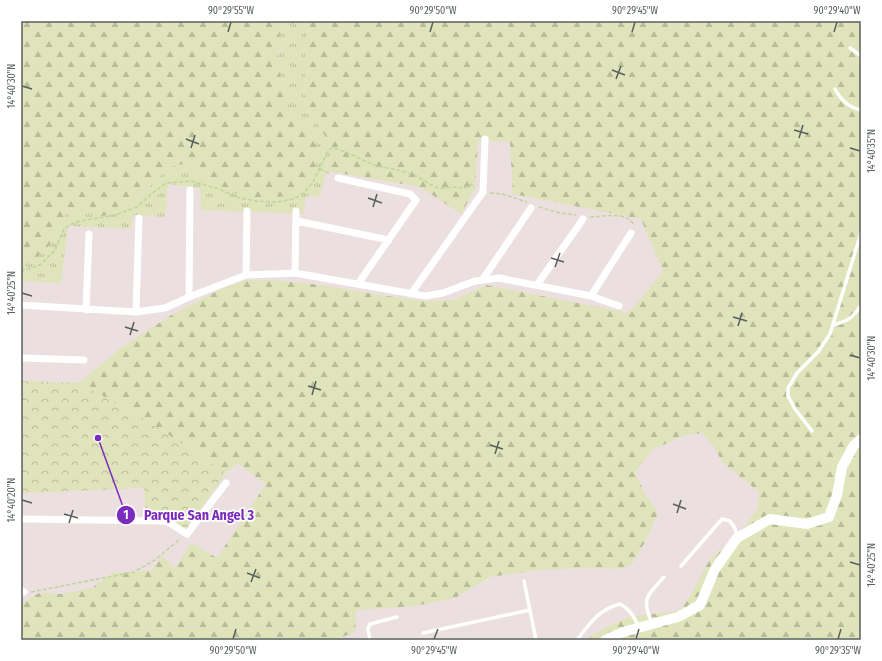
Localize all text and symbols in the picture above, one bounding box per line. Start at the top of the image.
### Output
text: 90°29'55"W [208,5,255,17]
text: 90°29'50"W [410,5,457,17]
text: 90°29'45"W [612,5,658,17]
text: 90°29'40"W [814,5,861,17]
text: 14°40'30"N [6,64,18,108]
text: 14°40'35"N [866,129,878,173]
text: 14°40'25"N [6,271,18,315]
text: 14°40'30"N [866,336,878,380]
text: 14°40'20"N [6,478,18,522]
callout: Parque San Angel 3 [116,502,262,528]
text: Parque San Angel 3 [144,507,254,524]
text: 1 [123,508,129,522]
text: 14°40'25"N [866,543,878,587]
text: 90°29'50"W [210,645,257,657]
text: 90°29'45"W [411,645,457,657]
text: 90°29'40"W [613,645,660,657]
text: 90°29'35"W [815,645,862,657]

